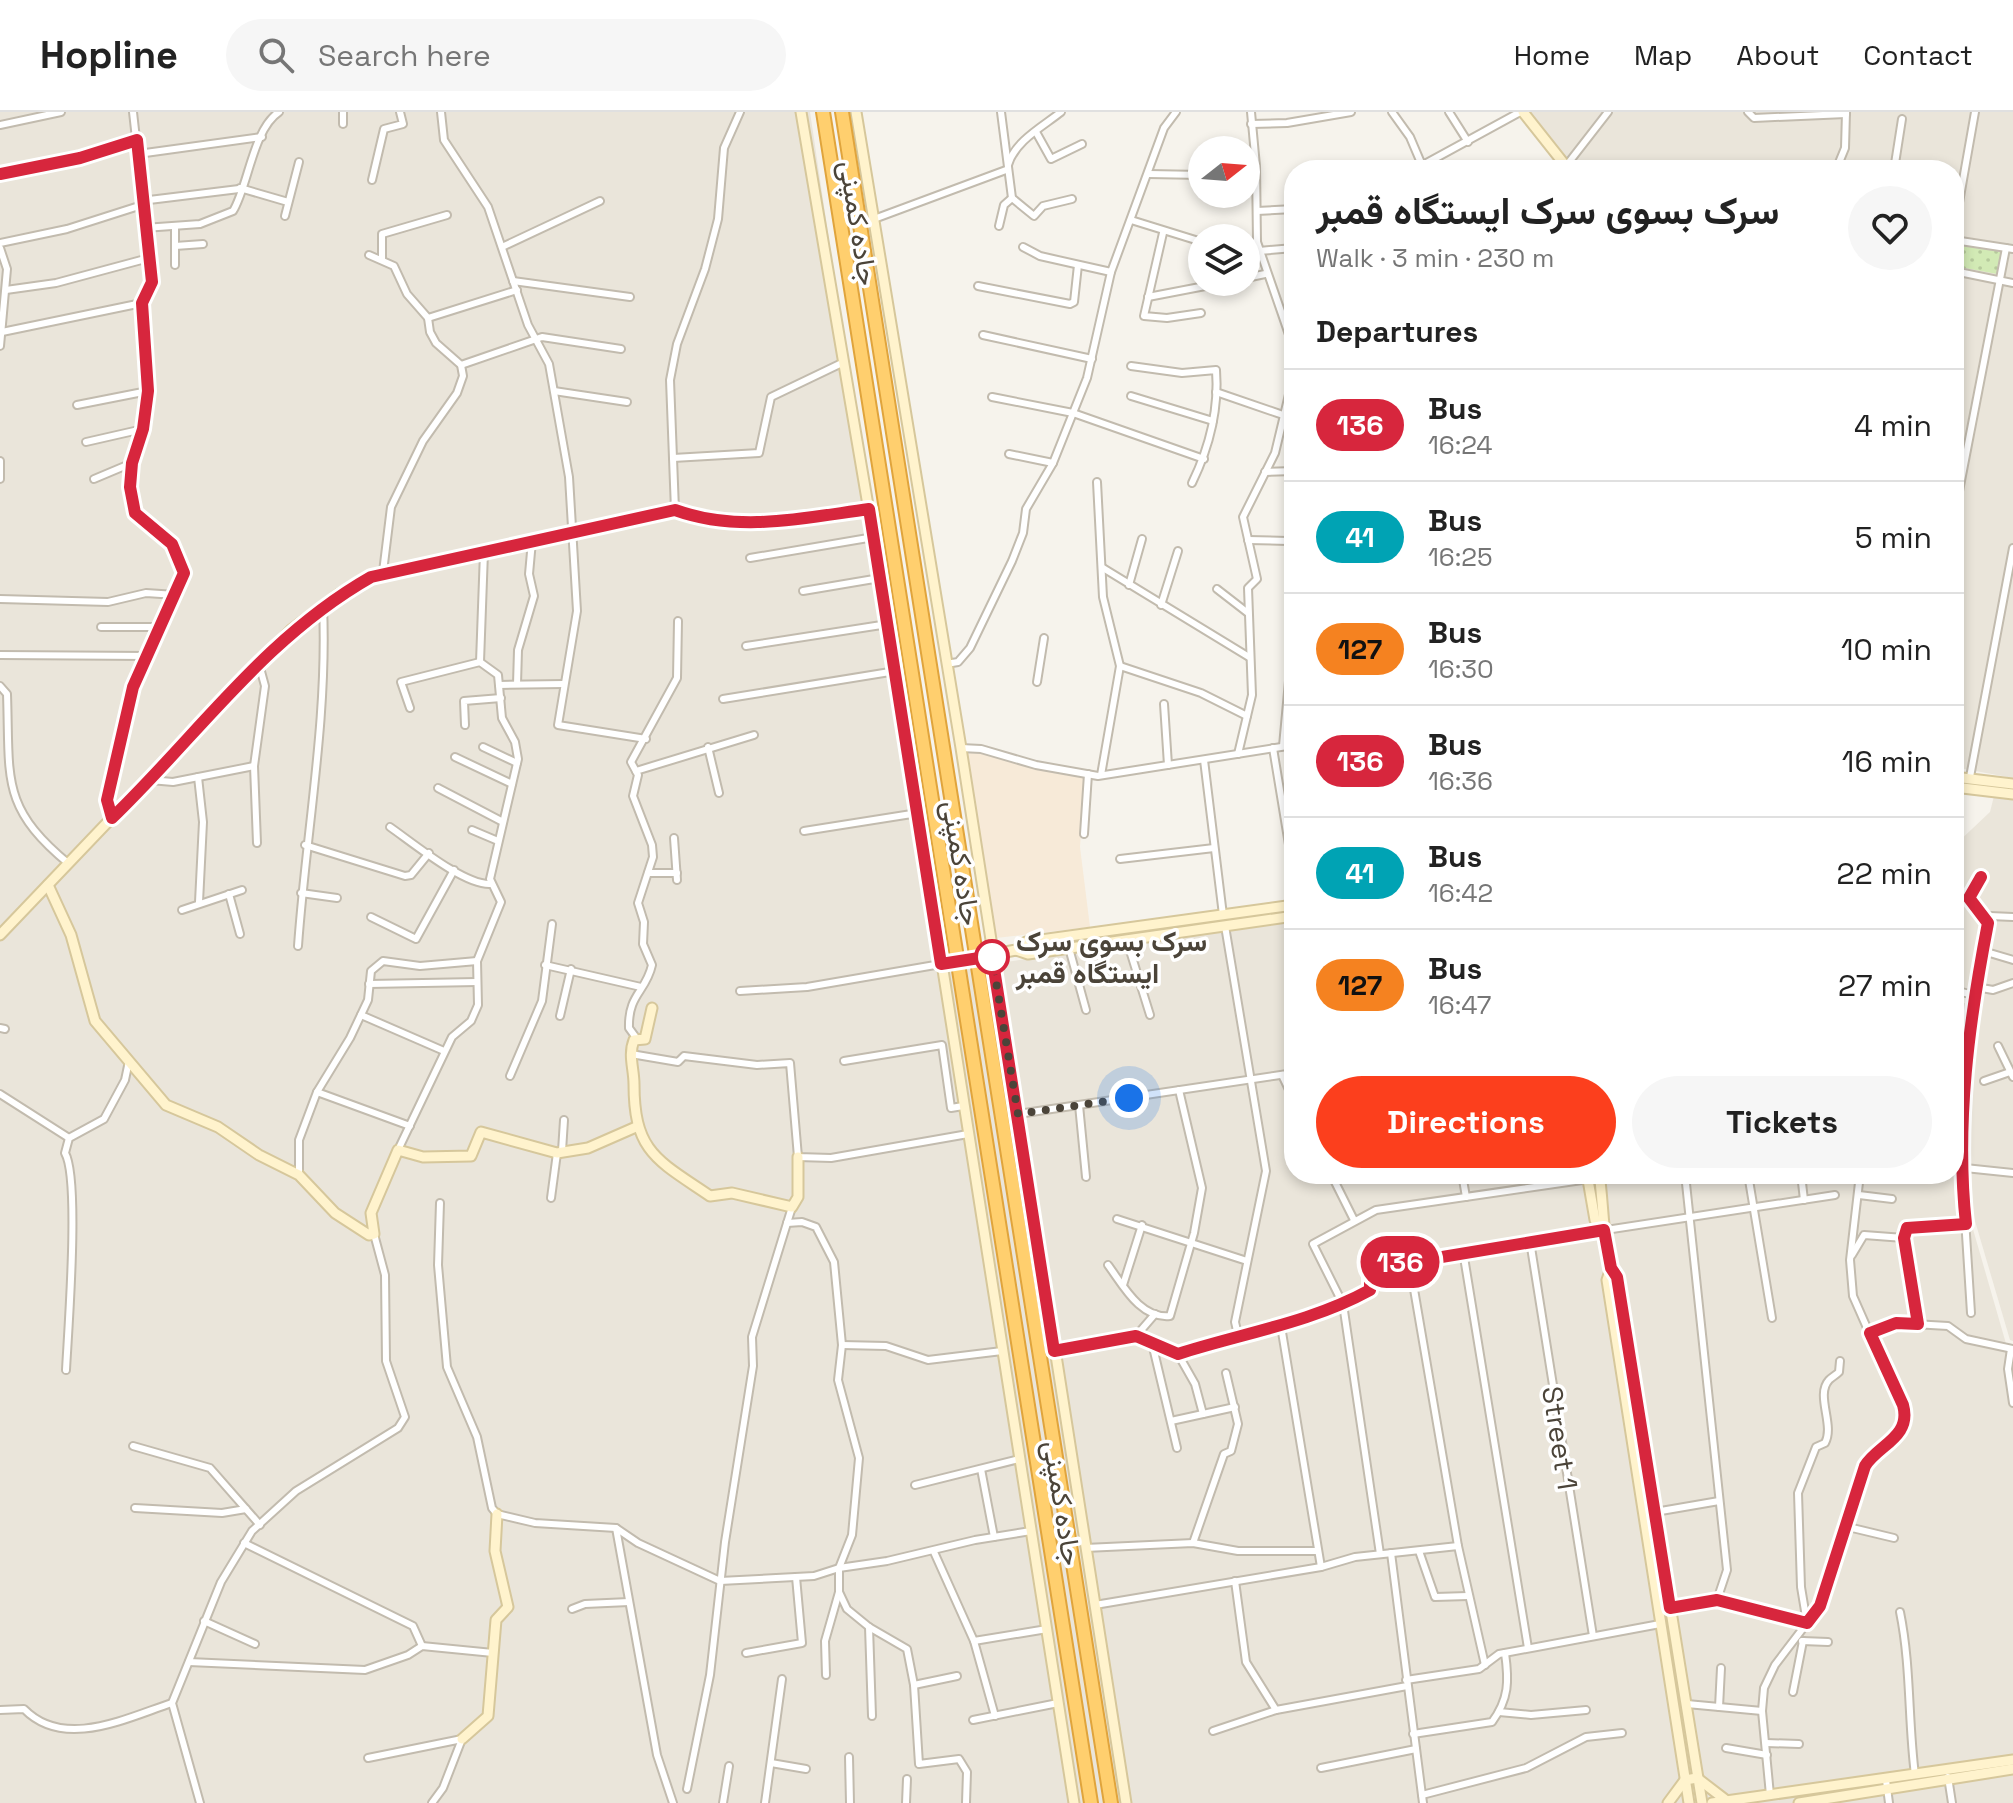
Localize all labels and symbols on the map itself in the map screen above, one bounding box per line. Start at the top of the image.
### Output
north arrow [1188,136,1260,208]
street label: جاده کمپنی [830,158,887,288]
street label: جاده کمپنی [933,798,990,928]
place label: سرک بسوی سرک ایستگاه قمبر [1015,923,1207,991]
marker: سرک بسوی سرک ایستگاه قمبر [975,940,1009,974]
your location [1109,1078,1149,1118]
line badge: 136 [1354,1236,1446,1288]
street label: Street 1 [1534,1384,1586,1492]
street label: جاده کمپنی [1034,1438,1091,1568]

